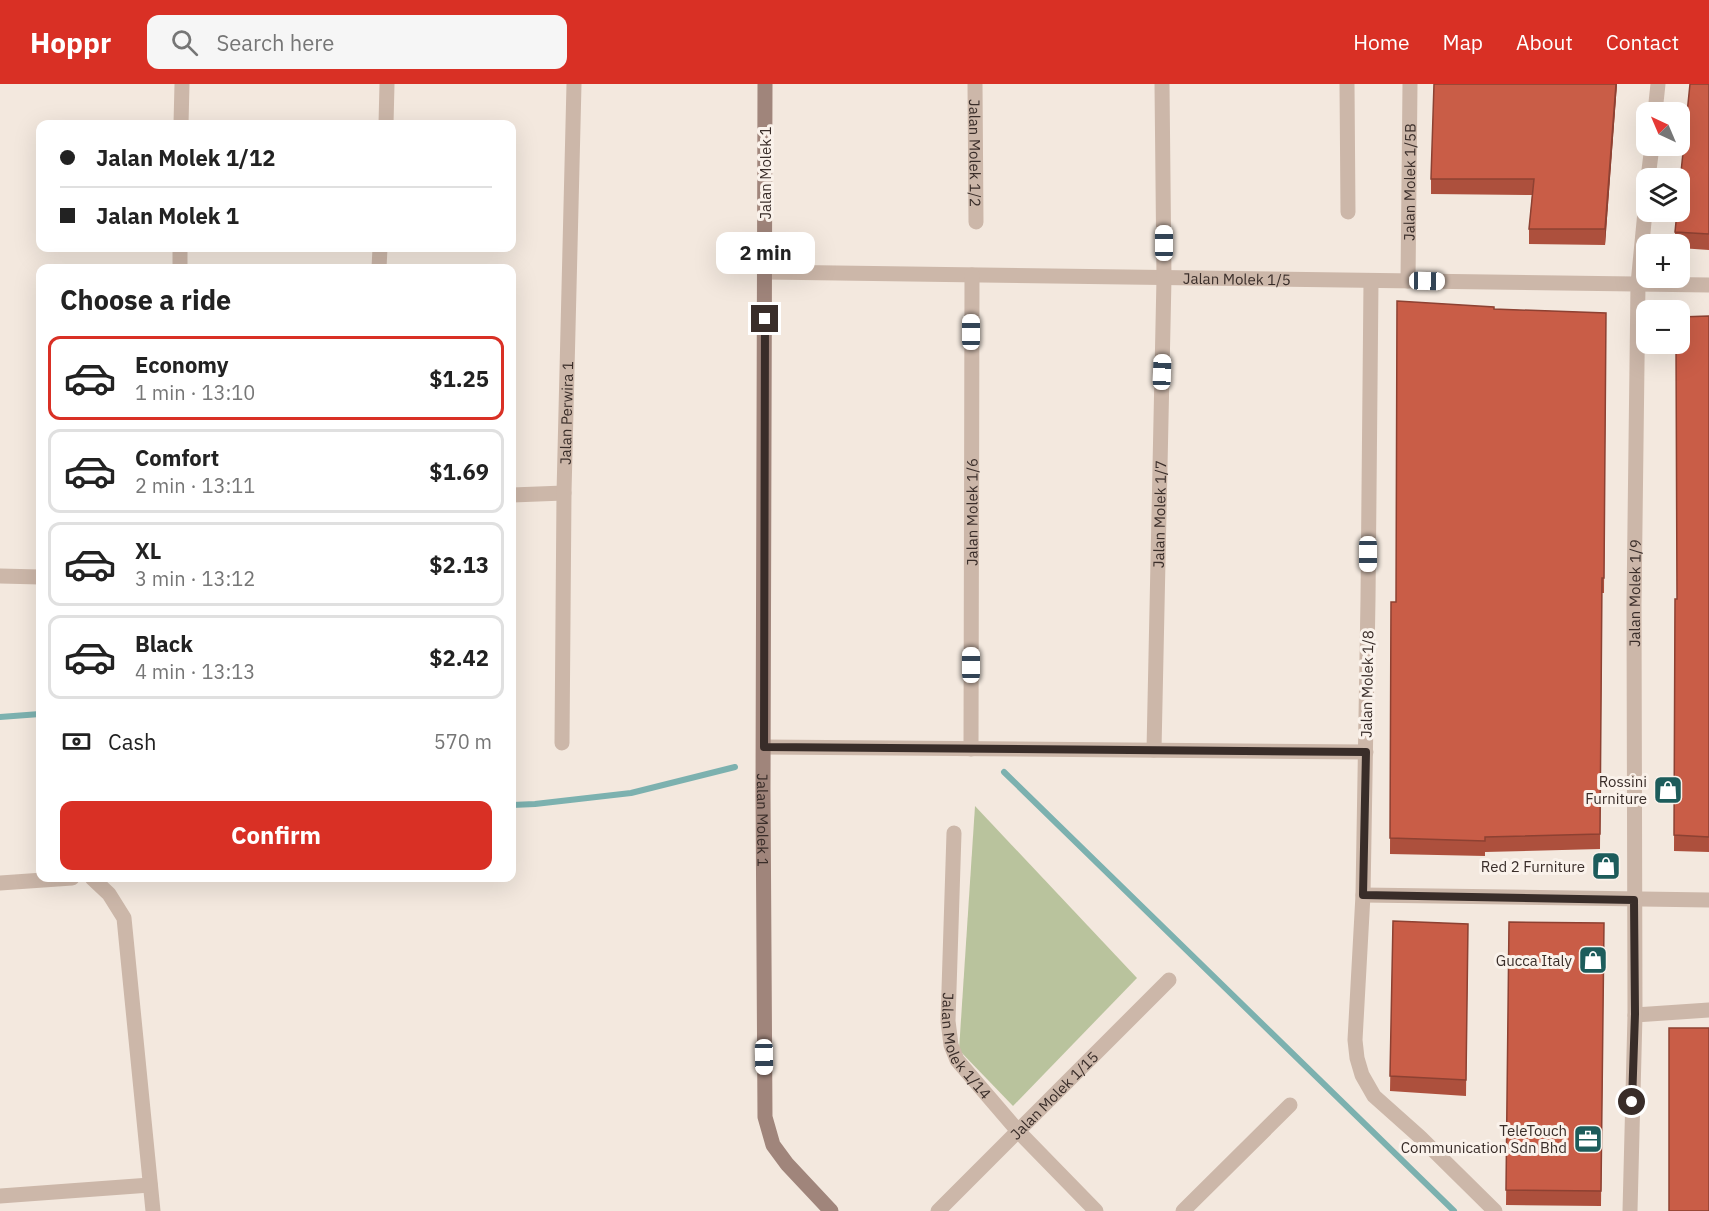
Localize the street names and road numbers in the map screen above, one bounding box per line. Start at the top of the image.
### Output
street label: Jalan Molek 1/2 [966,99,985,207]
street label: Jalan Molek 1/5B [1399,123,1419,241]
street label: Jalan Molek 1 [756,126,775,220]
street label: Jalan Molek 1/5 [1183,268,1291,289]
street label: Jalan Perwira 1 [555,361,577,465]
street label: Jalan Molek 1/6 [962,458,981,566]
street label: Jalan Molek 1/7 [1148,460,1170,568]
street label: Jalan Molek 1/9 [1624,539,1644,647]
street label: Jalan Molek 1/8 [1357,630,1377,738]
street label: Jalan Molek 1 [753,773,773,867]
street label: Jalan Molek 1/14 [938,992,996,1103]
street label: Jalan Molek 1/15 [1006,1047,1102,1143]

